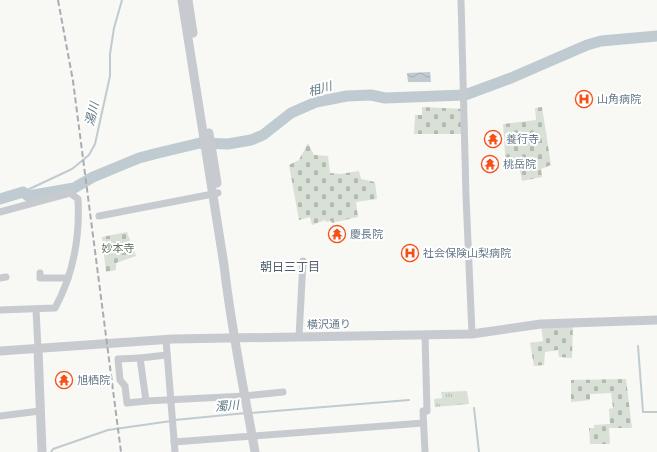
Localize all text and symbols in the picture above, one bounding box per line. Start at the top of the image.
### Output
water label: 相川 [306,77,336,100]
hospital icon: 山角病院 [574,89,594,109]
place label: 山角病院 [597,91,641,106]
water label: 湯川 [81,98,103,127]
temple icon: 養行寺 [483,129,503,149]
place label: 養行寺 [506,131,539,146]
temple icon: 桃岳院 [480,154,500,174]
place label: 桃岳院 [503,156,536,171]
temple icon: 慶長院 [327,224,347,244]
place label: 慶長院 [350,226,383,241]
park label: 妙本寺 [102,240,135,255]
hospital icon: 社会保険山梨病院 [400,243,420,263]
place label: 社会保険山梨病院 [423,245,511,260]
district label: 朝日三丁目 [260,258,320,275]
street label: 横沢通り [307,316,351,331]
temple icon: 旭栖院 [54,370,74,390]
place label: 旭栖院 [77,372,110,387]
water label: 濁川 [214,396,242,415]

